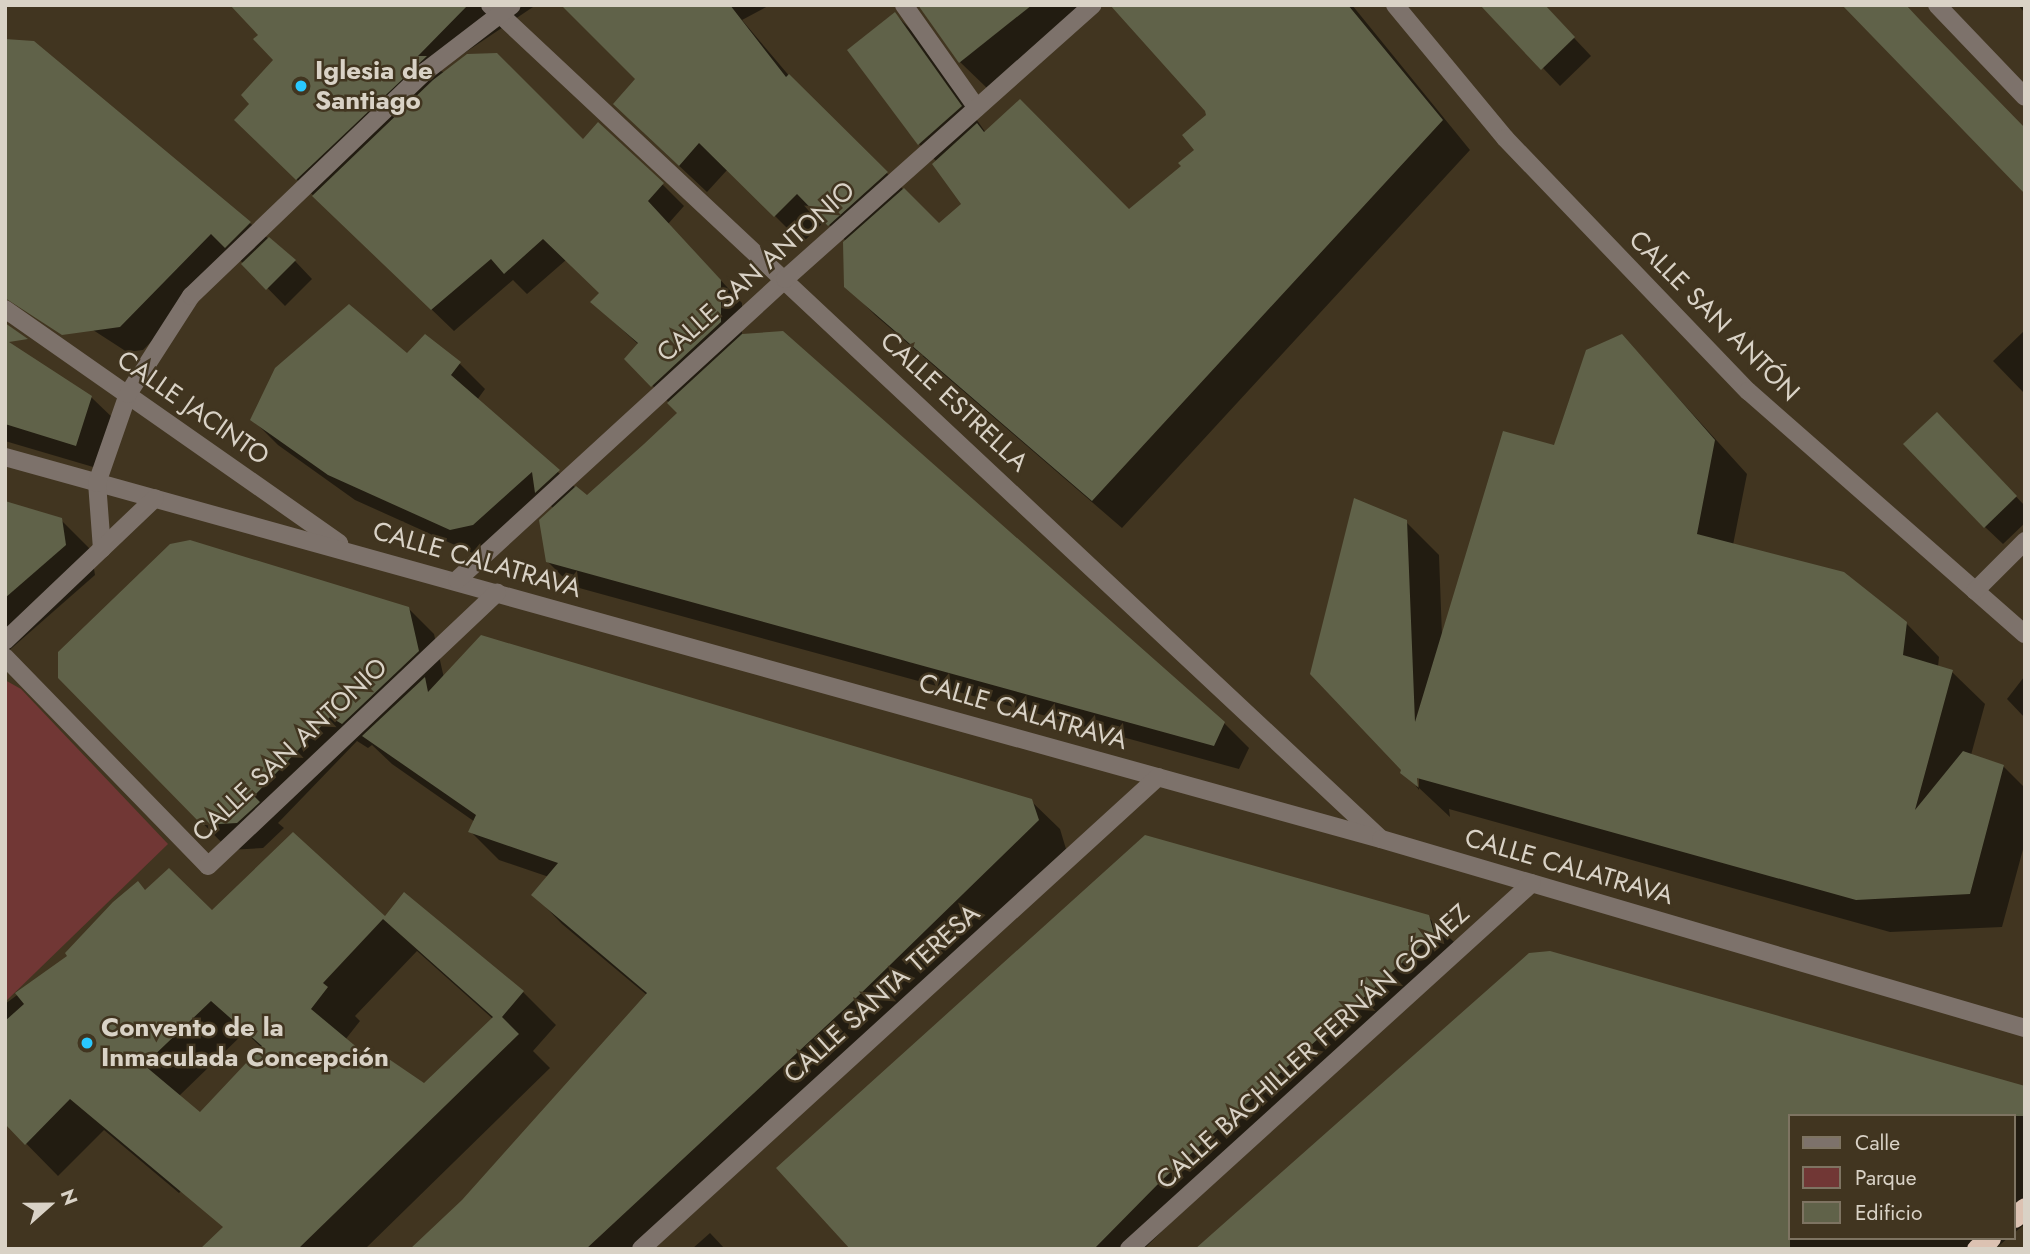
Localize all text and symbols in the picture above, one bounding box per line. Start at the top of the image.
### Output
place label: Iglesia de Santiago [315,55,433,116]
marker: Iglesia de Santiago [293,78,309,94]
street label: CALLE SAN ANTONIO [651,175,861,369]
street label: CALLE SAN ANTÓN [1622,224,1806,408]
street label: CALLE ESTRELLA [874,325,1034,479]
street label: CALLE JACINTO [111,344,275,472]
street label: CALLE CALATRAVA [369,515,585,605]
street label: CALLE SAN ANTONIO [186,652,394,848]
street label: CALLE CALATRAVA [915,667,1131,757]
street label: CALLE CALATRAVA [1461,822,1677,912]
street label: CALLE SANTA TERESA [778,898,986,1090]
street label: CALLE BACHILLER FERNÁN GÓMEZ [1150,898,1476,1196]
place label: Convento de la Inmaculada Concepción [101,1012,389,1074]
marker: Convento de la Inmaculada Concepción [79,1035,95,1051]
legend [1788,1114,2016,1240]
text: Calle [1855,1128,1900,1158]
text: Parque [1855,1163,1917,1193]
north arrow [14,1170,84,1240]
text: N [54,1185,84,1209]
text: Edificio [1855,1198,1922,1228]

